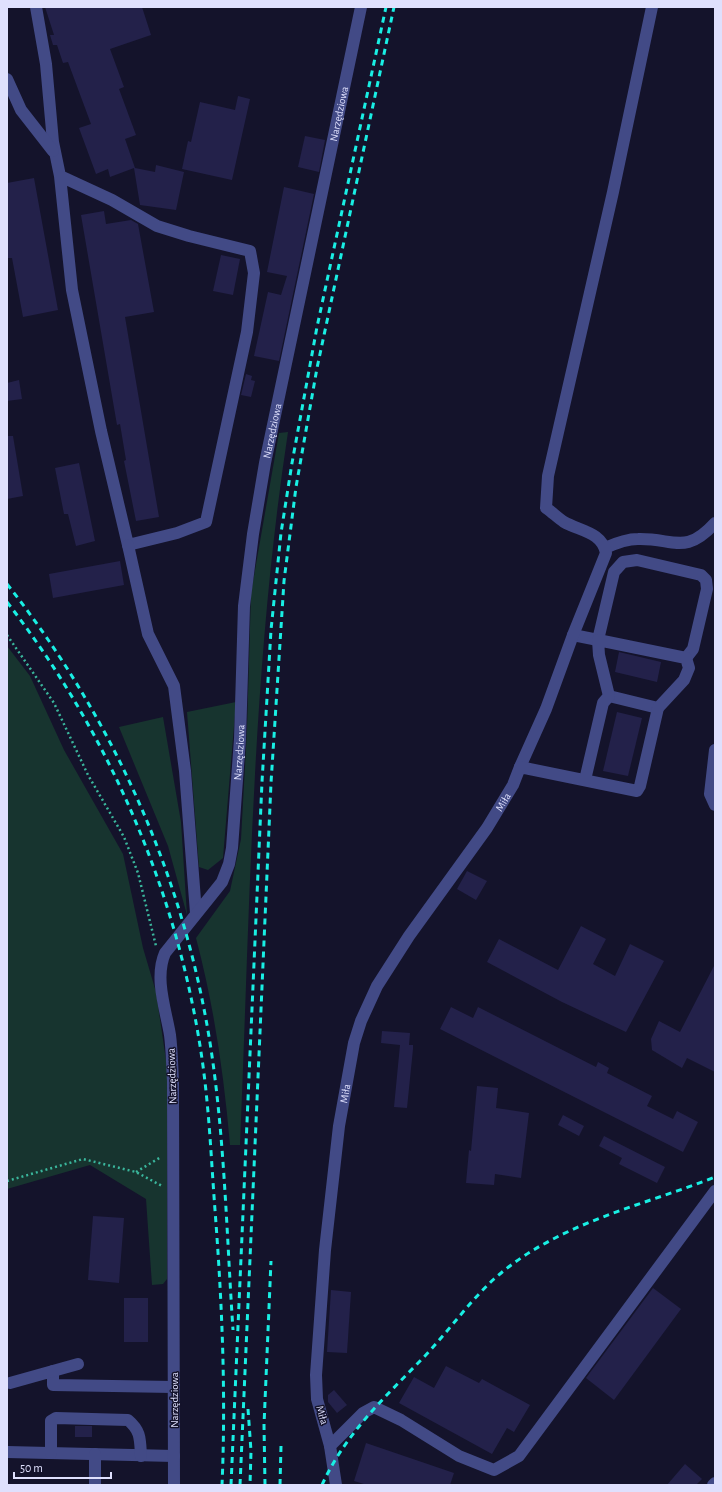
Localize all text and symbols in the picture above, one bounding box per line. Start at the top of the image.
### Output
street label: Narzędziowa [327,85,350,142]
street label: Narzędziowa [261,402,283,459]
street label: Narzędziowa [231,724,246,781]
street label: Miła [493,791,513,813]
street label: Narzędziowa [166,1048,178,1104]
street label: Miła [338,1083,352,1104]
street label: Narzędziowa [169,1372,180,1428]
street label: Miła [314,1404,330,1426]
scale bar [14,1454,111,1480]
text: 50 m [20,1462,43,1474]

